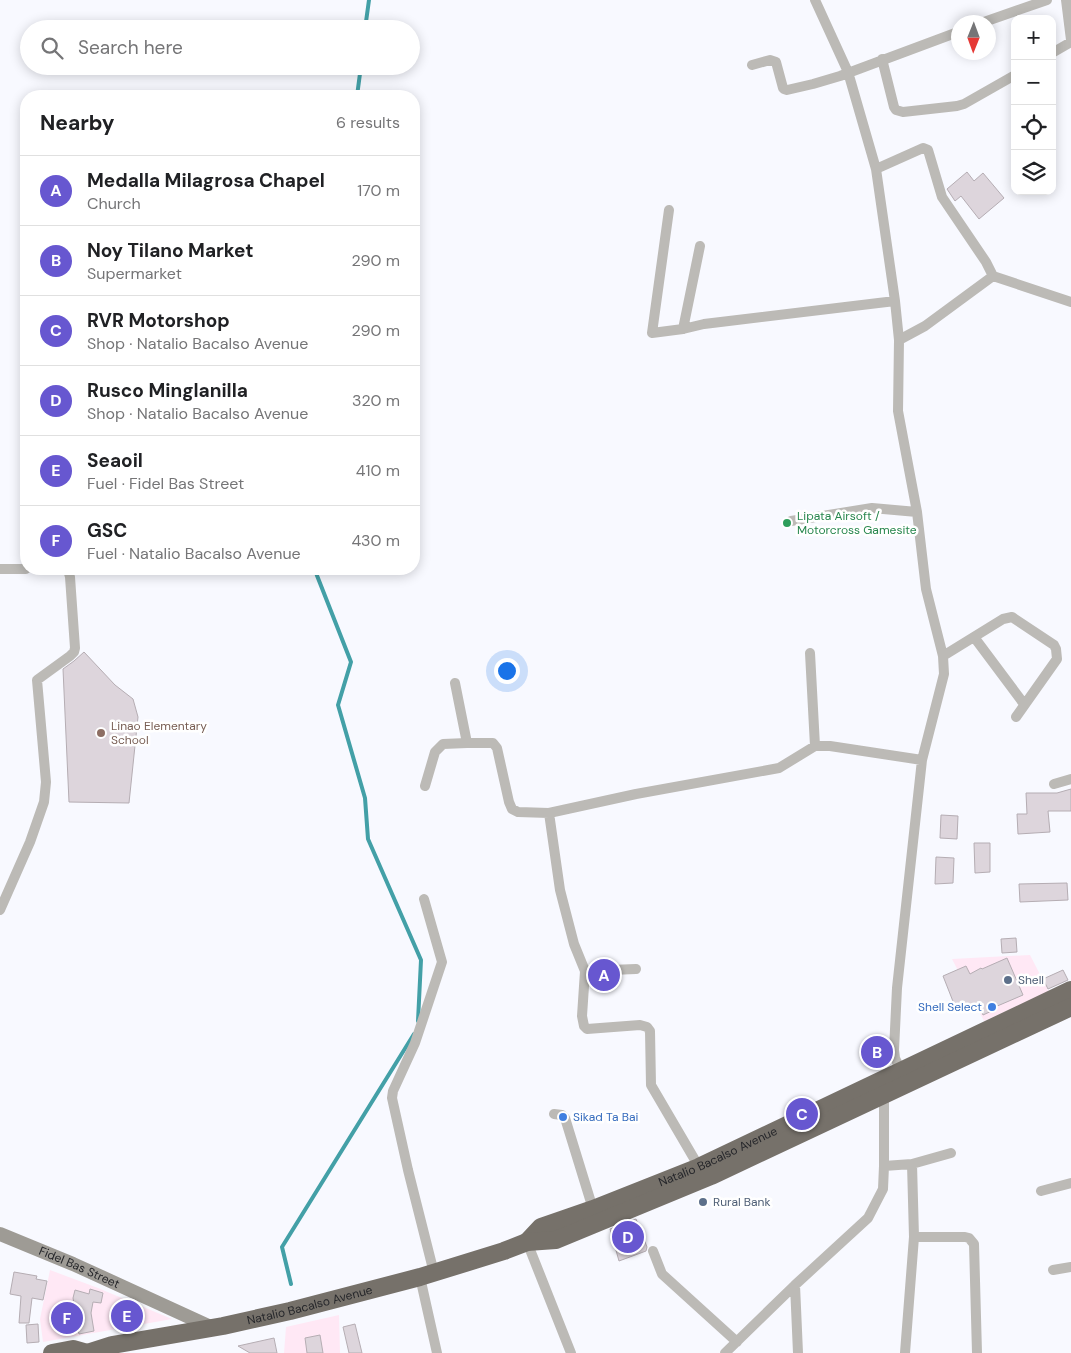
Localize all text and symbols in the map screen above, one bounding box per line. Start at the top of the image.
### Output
north arrow [951,15,996,60]
map controls [1011,15,1056,195]
button: + [1011,15,1056,60]
search box [20,20,420,75]
icon: search [38,34,66,62]
text: Search here [78,35,183,60]
button: − [1011,60,1056,105]
button: locate [1011,105,1056,150]
text: Nearby [40,109,114,137]
text: 6 results [336,112,400,133]
button: layers [1011,150,1056,195]
text: Medalla Milagrosa Chapel [87,168,325,193]
text: A [50,180,62,201]
text: 170 m [357,180,400,201]
text: Church [87,193,141,214]
text: Noy Tilano Market [87,238,254,263]
text: B [51,250,61,271]
text: 290 m [351,250,400,271]
text: Supermarket [87,263,182,284]
text: RVR Motorshop [87,308,230,333]
text: C [50,320,62,341]
text: 290 m [351,320,400,341]
text: Shop · Natalio Bacalso Avenue [87,333,308,354]
text: Rusco Minglanilla [87,378,248,403]
text: D [50,390,62,411]
text: 320 m [352,390,400,411]
text: Shop · Natalio Bacalso Avenue [87,403,308,424]
text: Seaoil [87,448,143,473]
text: E [51,460,61,481]
text: 410 m [356,460,400,481]
text: Fuel · Fidel Bas Street [87,473,244,494]
place label: Lipata Airsoft / Motorcross Gamesite [797,508,917,538]
marker: Lipata Airsoft / Motorcross Gamesite [781,517,793,529]
text: GSC [87,518,127,543]
text: F [52,530,60,551]
text: 430 m [351,530,400,551]
text: Fuel · Natalio Bacalso Avenue [87,543,301,564]
your location [494,658,520,684]
place label: Linao Elementary School [111,718,207,748]
marker: Linao Elementary School [95,727,107,739]
pin: A [588,956,620,994]
place label: Shell [1018,972,1044,988]
marker: Shell [1002,974,1014,986]
place label: Shell Select [918,999,982,1015]
marker: Shell Select [986,1001,998,1013]
pin: B [861,1033,893,1071]
pin: C [786,1095,818,1133]
place label: Sikad Ta Bai [573,1109,638,1125]
marker: Sikad Ta Bai [557,1111,569,1123]
street label: Natalio Bacalso Avenue [656,1123,780,1190]
place label: Rural Bank [713,1194,771,1210]
marker: Rural Bank [697,1196,709,1208]
pin: D [612,1218,644,1256]
street label: Fidel Bas Street [36,1243,122,1292]
street label: Natalio Bacalso Avenue [245,1282,374,1328]
pin: E [111,1297,143,1335]
pin: F [51,1299,83,1337]

